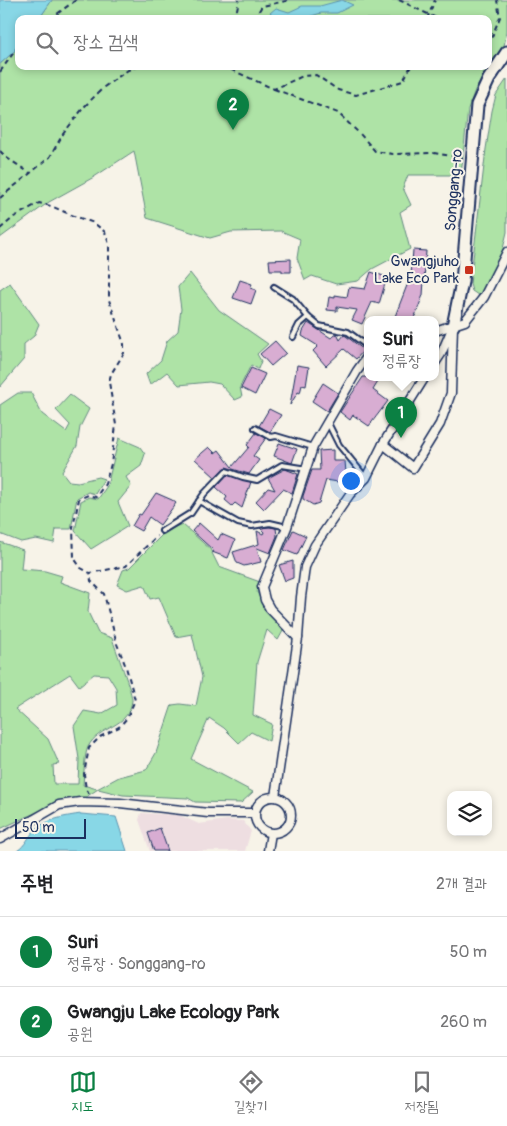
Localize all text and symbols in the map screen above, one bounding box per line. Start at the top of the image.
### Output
search box [15,15,492,70]
icon: search [33,29,61,57]
text: 장소 검색 [73,30,138,54]
pin: 2 [217,89,249,130]
street label: Songgang-ro [441,148,467,232]
place label: Gwangjuho Lake Eco Park [374,252,460,288]
marker: Gwangjuho Lake Eco Park [463,264,475,276]
popup [364,316,439,381]
text: Suri [382,327,413,351]
text: 정류장 [382,351,421,371]
pin: 1 [385,397,417,438]
your location [338,468,364,494]
map controls [447,791,492,836]
button: layers [447,791,492,836]
scale bar [15,816,86,839]
text: 50 m [22,819,55,836]
text: 주변 [20,870,54,897]
text: 2개 결과 [436,874,487,894]
text: Suri [67,930,98,954]
text: 1 [33,942,39,962]
text: 50 m [450,942,487,962]
text: 정류장 · Songgang-ro [67,954,206,974]
text: Gwangju Lake Ecology Park [67,1000,279,1024]
text: 2 [32,1012,40,1032]
text: 260 m [440,1012,487,1032]
text: 공원 [67,1024,93,1044]
tab: 지도 [69,1068,97,1116]
tab: 길찾기 [234,1068,267,1116]
tab: 저장됨 [405,1068,438,1116]

